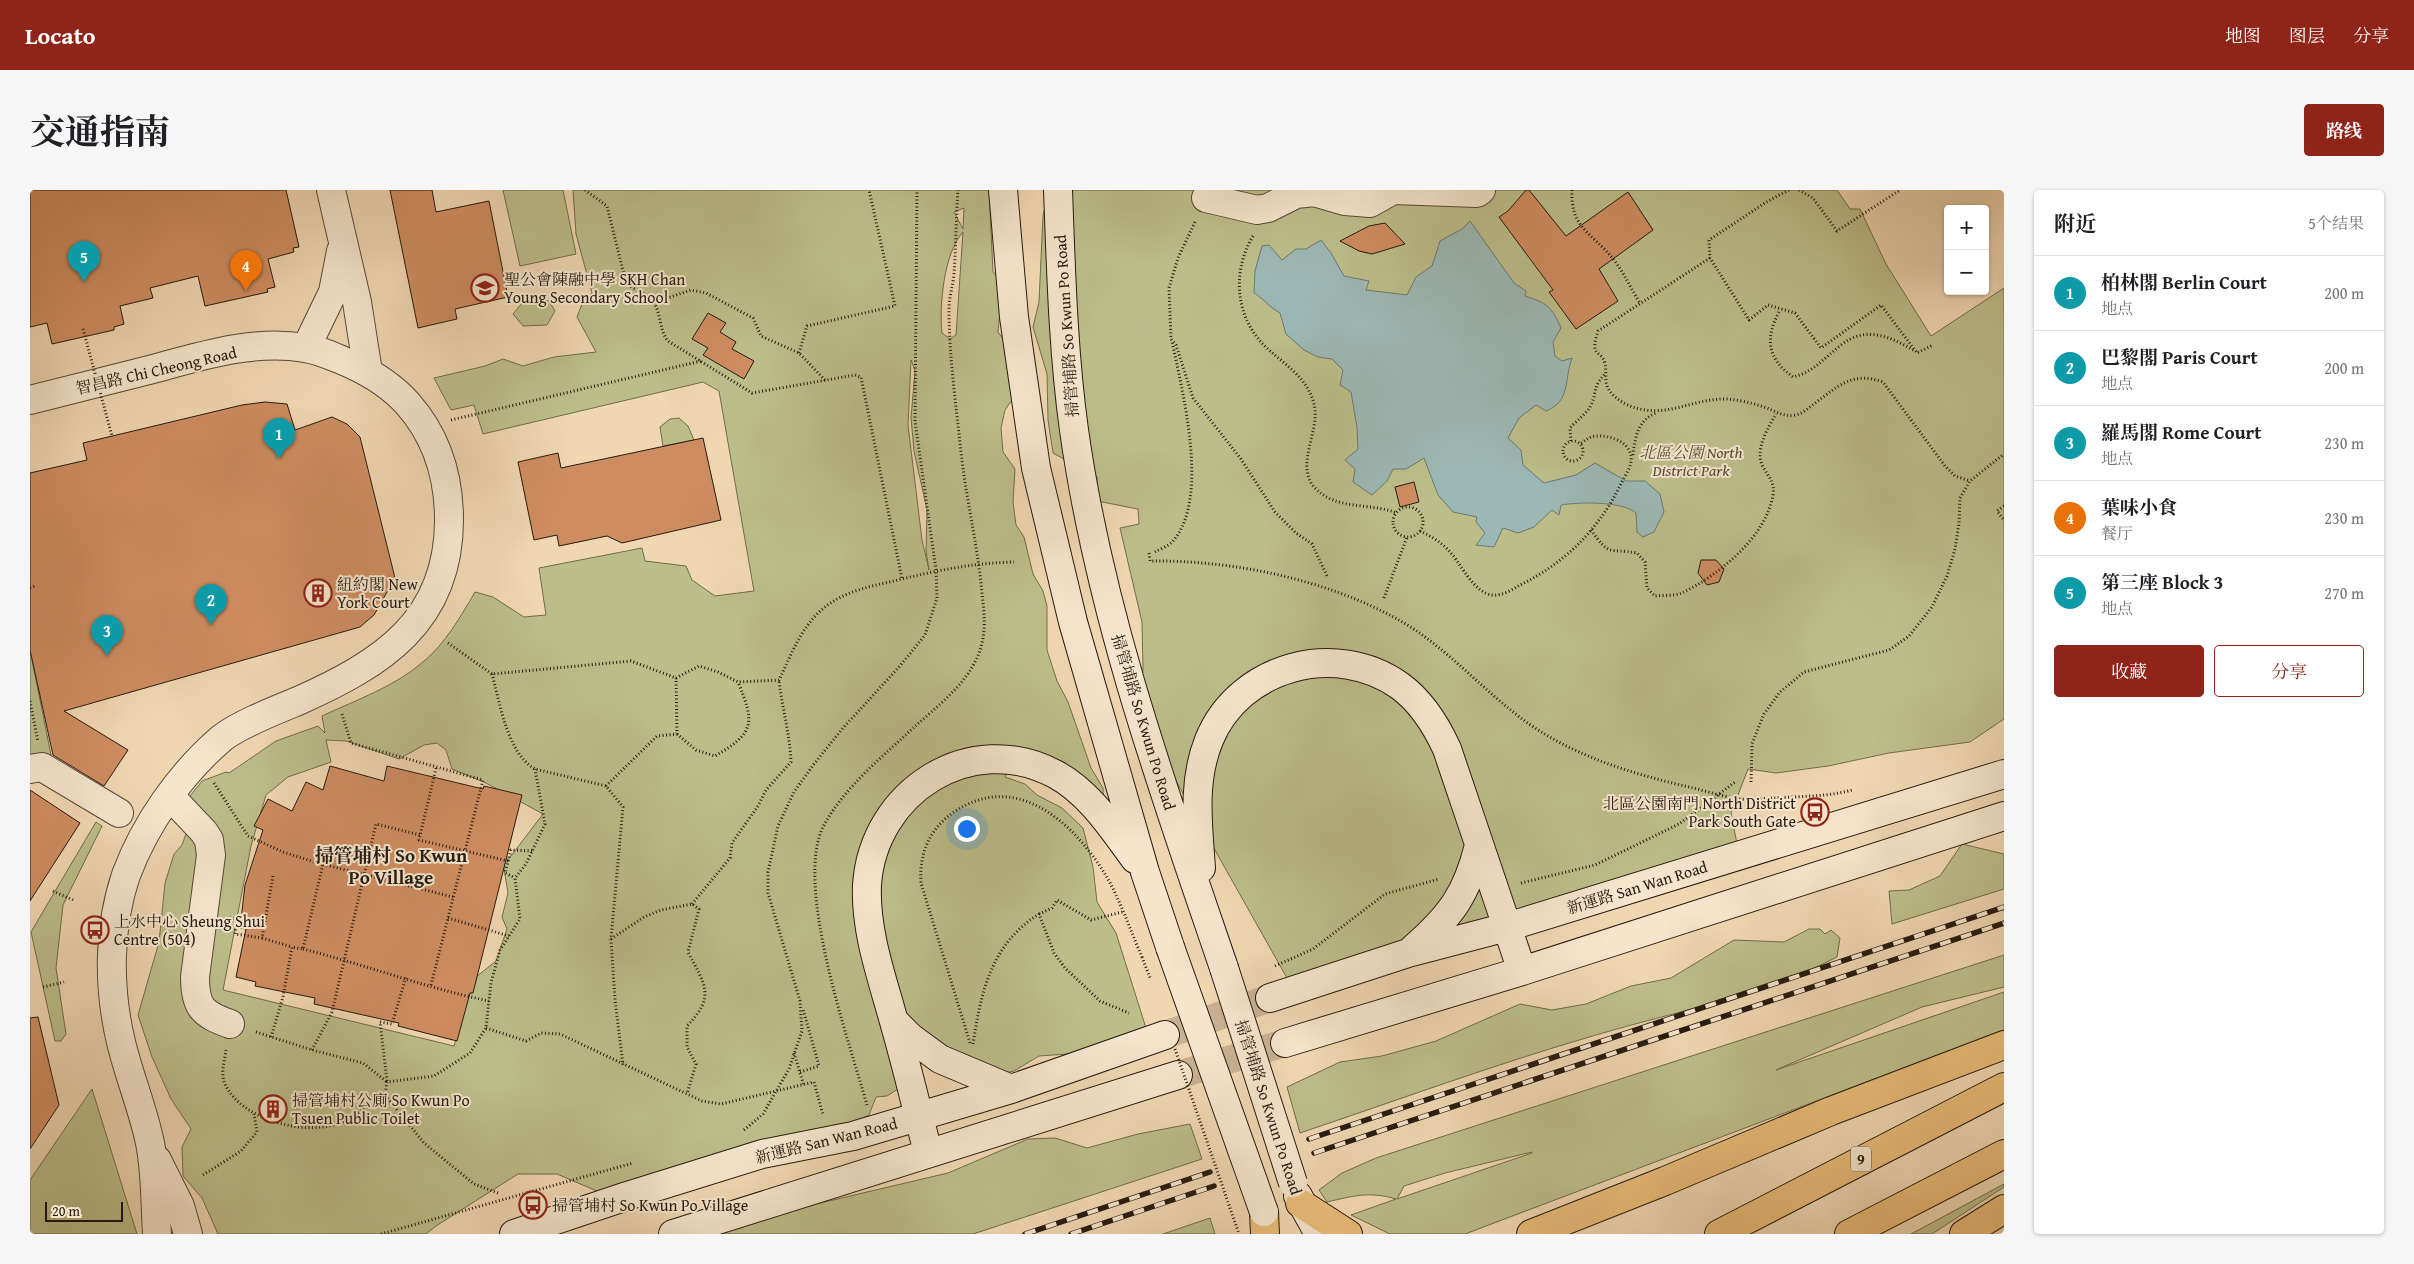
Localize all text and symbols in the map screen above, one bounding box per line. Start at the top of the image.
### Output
text: Locato [25,18,96,53]
text: 地图 [2225,22,2261,49]
text: 图层 [2289,22,2325,49]
text: 分享 [2353,22,2389,49]
button: 路线 [2304,104,2384,156]
text: 交通指南 [30,106,170,157]
map controls [1944,205,1989,295]
button: + [1944,205,1989,250]
text: 附近 [2054,208,2096,239]
text: 5个结果 [2308,211,2364,235]
street label: 掃管埔路 So Kwun Po Road [1048,234,1084,418]
pin: 5 [68,241,100,282]
pin: 4 [230,250,262,291]
button: − [1944,250,1989,295]
place label: 聖公會陳融中學 SKH Chan Young Secondary School [504,267,685,309]
text: 柏林閣 Berlin Court [2101,268,2267,296]
school or university icon: 聖公會陳融中學 SKH Chan Young Secondary School [470,273,500,303]
text: 1 [2066,281,2074,305]
text: 200 m [2324,281,2364,305]
text: 地点 [2101,296,2133,320]
street label: 智昌路 Chi Cheong Road [73,340,239,400]
text: 巴黎閣 Paris Court [2101,343,2258,371]
text: 2 [2066,356,2074,380]
text: 200 m [2324,356,2364,380]
text: 地点 [2101,371,2133,395]
pin: 1 [263,418,295,459]
text: 羅馬閣 Rome Court [2101,418,2262,446]
text: 3 [2066,431,2074,455]
text: 230 m [2324,431,2364,455]
park label: 北區公園 North District Park [1640,440,1742,482]
text: 地点 [2101,446,2133,470]
text: 葉味小食 [2101,493,2177,521]
text: 4 [2066,506,2074,530]
text: 230 m [2324,506,2364,530]
text: 餐厅 [2101,521,2133,545]
text: 第三座 Block 3 [2101,568,2223,596]
place label: 紐約閣 New York Court [337,572,418,614]
building icon: 紐約閣 New York Court [303,578,333,608]
text: 5 [2066,581,2074,605]
text: 270 m [2324,581,2364,605]
pin: 2 [195,584,227,625]
text: 地点 [2101,596,2133,620]
pin: 3 [91,615,123,656]
street label: 掃管埔路 So Kwun Po Road [1106,631,1182,813]
button: 收藏 [2054,645,2204,697]
button: 分享 [2214,645,2364,697]
place label: 北區公園南門 North District Park South Gate [1603,791,1796,833]
bus stop icon: 北區公園南門 North District Park South Gate [1800,797,1830,827]
your location [954,816,980,842]
district label: 掃管埔村 So Kwun Po Village [315,841,468,891]
street label: 新運路 San Wan Road [1564,854,1711,920]
place label: 上水中心 Sheung Shui Centre (504) [114,909,265,951]
bus stop icon: 上水中心 Sheung Shui Centre (504) [80,915,110,945]
street label: 掃管埔路 So Kwun Po Road [1229,1016,1309,1198]
place label: 掃管埔村公廁 So Kwun Po Tsuen Public Toilet [292,1088,470,1130]
building icon: 掃管埔村公廁 So Kwun Po Tsuen Public Toilet [258,1094,288,1124]
street label: 新運路 San Wan Road [752,1111,900,1169]
road number: 9 [1851,1146,1871,1172]
bus stop icon: 掃管埔村 So Kwun Po Village [518,1190,548,1220]
place label: 掃管埔村 So Kwun Po Village [552,1193,748,1217]
scale bar [45,1199,122,1222]
text: 20 m [52,1201,80,1221]

